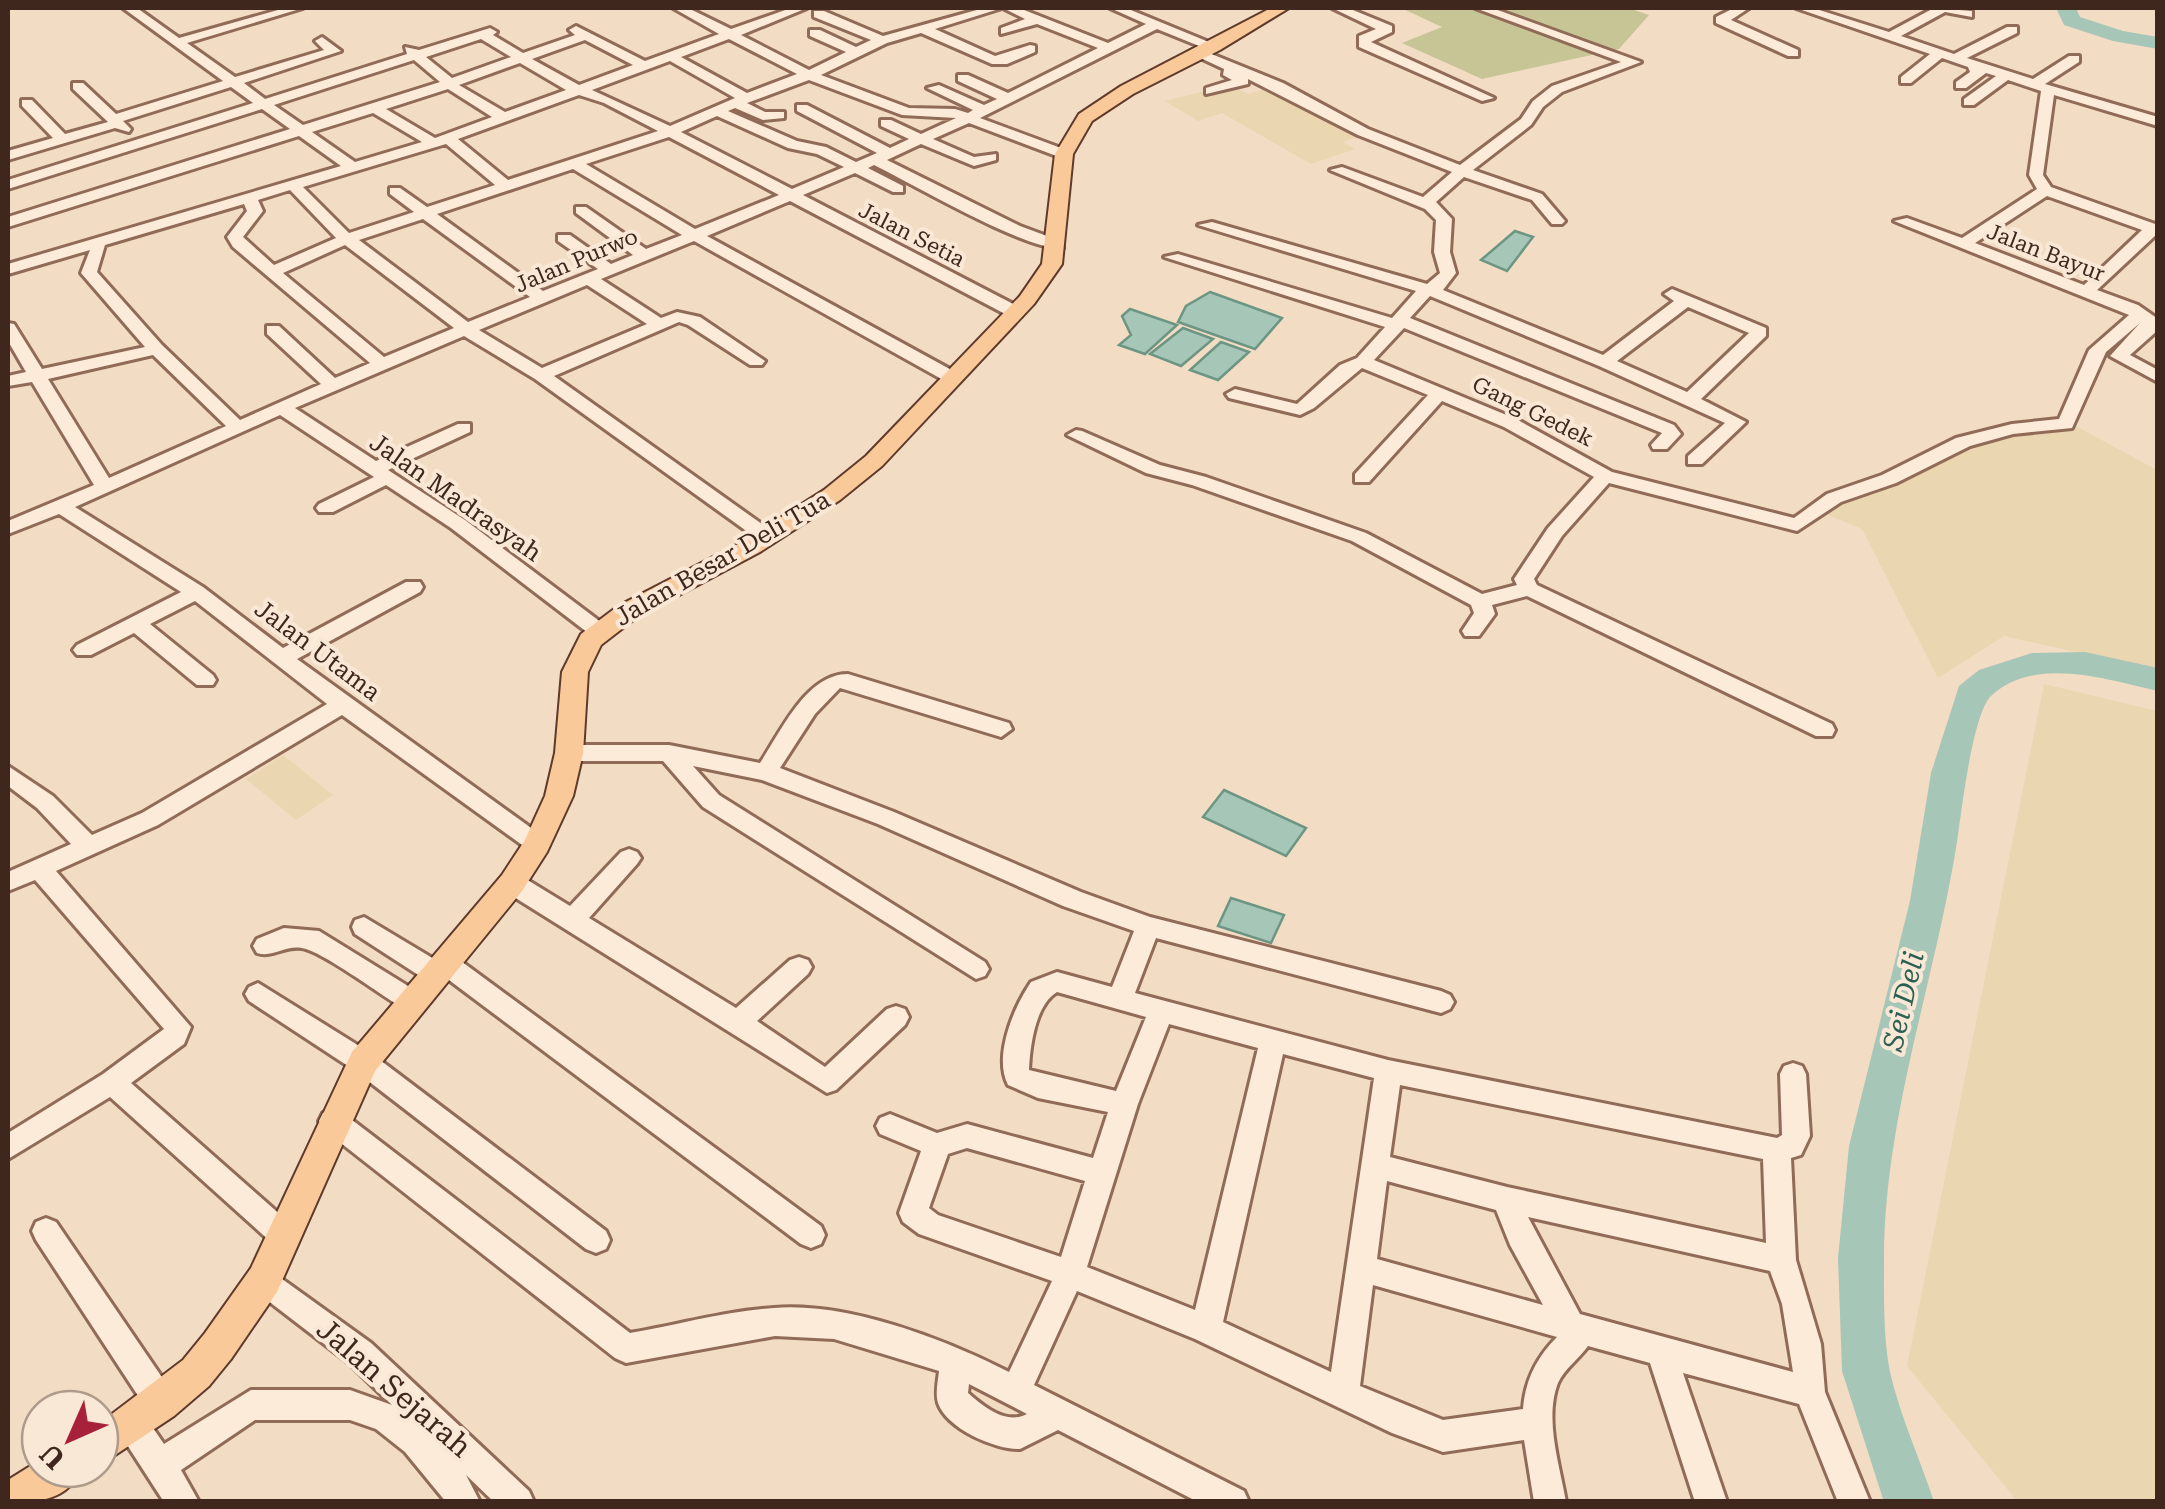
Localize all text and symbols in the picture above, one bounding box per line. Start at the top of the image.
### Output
street label: Jalan Setia [855,197,969,272]
street label: Jalan Bayur [1983,219,2108,286]
street label: Jalan Purwo [511,223,641,298]
street label: Gang Gedek [1468,371,1597,451]
street label: Jalan Madrasyah [364,427,547,567]
street label: Jalan Besar Deli Tua [609,485,835,632]
street label: Jalan Utama [249,594,387,707]
water label: Sei Deli [1876,948,1931,1055]
street label: Jalan Sejarah [310,1311,479,1464]
north arrow [20,1389,120,1489]
text: U [33,1437,72,1476]

